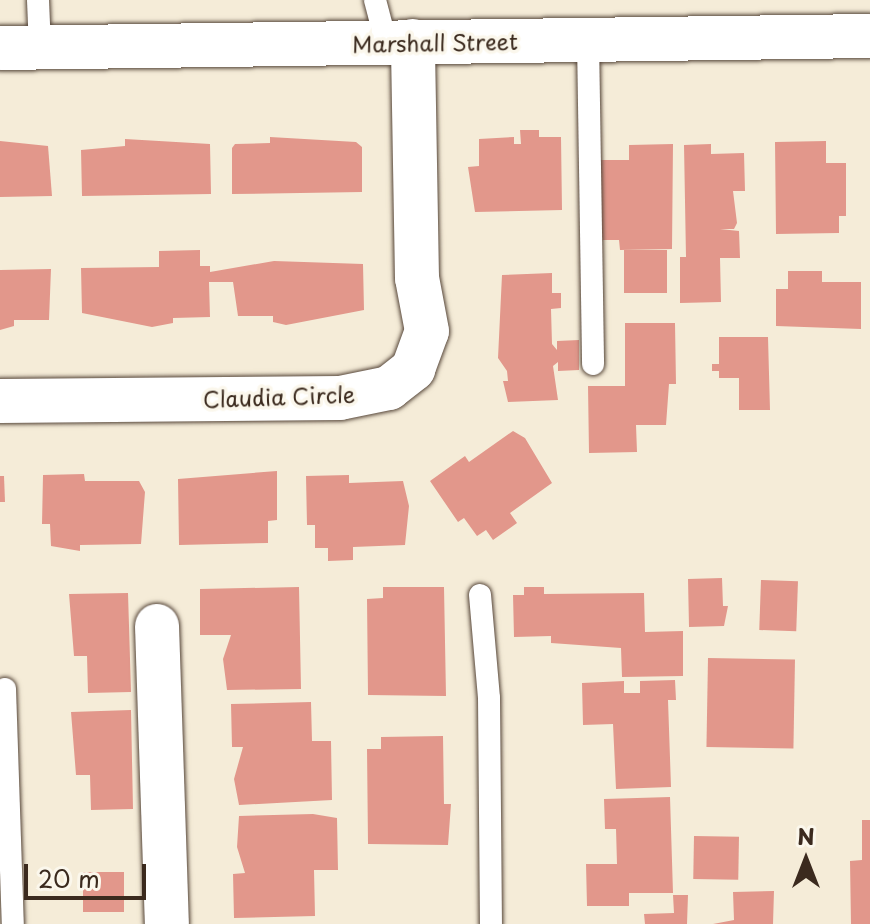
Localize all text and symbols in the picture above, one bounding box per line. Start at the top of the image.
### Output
street label: Marshall Street [352,27,518,57]
street label: Claudia Circle [203,380,355,412]
text: N [797,819,815,852]
north arrow [766,820,846,900]
scale bar [28,848,150,898]
text: 20 m [38,860,100,896]

